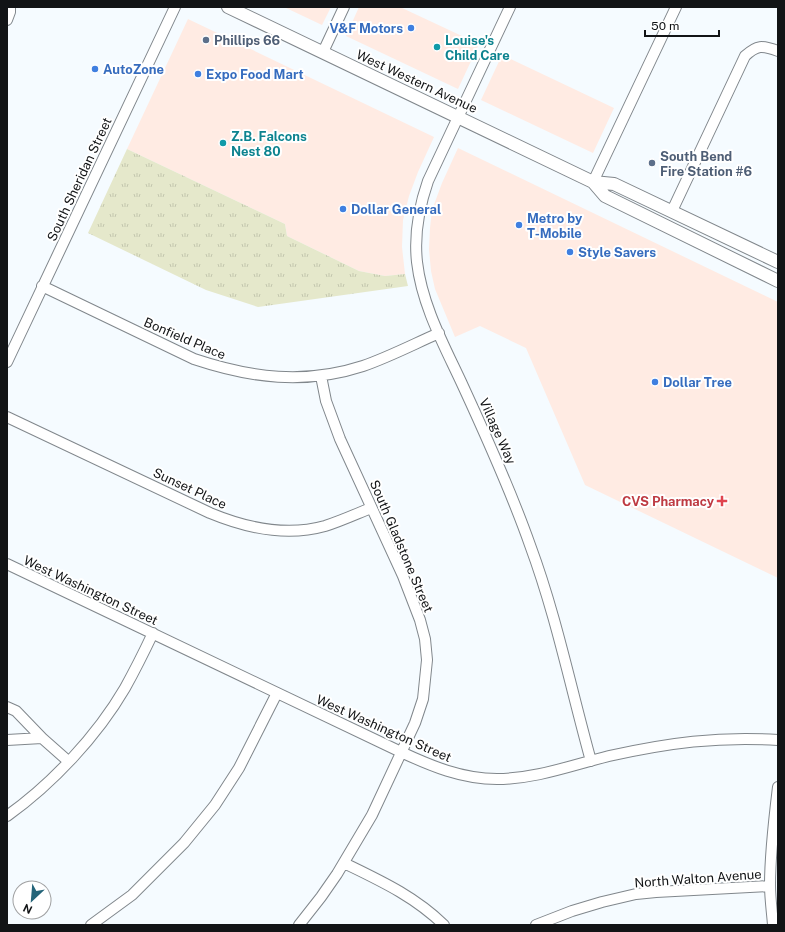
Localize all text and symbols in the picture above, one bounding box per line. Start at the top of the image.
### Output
scale bar [645,12,719,38]
text: 50 m [651,19,679,33]
place label: V&F Motors [329,21,403,36]
marker: V&F Motors [406,23,416,33]
place label: Phillips 66 [214,33,281,48]
place label: Louise's Child Care [445,33,510,63]
marker: Phillips 66 [201,35,211,45]
marker: Louise's Child Care [432,42,442,52]
street label: West Western Avenue [354,47,480,116]
place label: AutoZone [103,62,164,77]
marker: AutoZone [90,64,100,74]
place label: Expo Food Mart [206,67,304,82]
marker: Expo Food Mart [193,69,203,79]
street label: South Sheridan Street [44,115,115,243]
place label: Z.B. Falcons Nest 80 [231,129,307,159]
marker: Z.B. Falcons Nest 80 [218,138,228,148]
place label: South Bend Fire Station #6 [660,149,753,179]
marker: South Bend Fire Station #6 [647,158,657,168]
place label: Dollar General [351,202,441,217]
marker: Dollar General [338,204,348,214]
place label: Metro by T-Mobile [527,211,583,241]
marker: Metro by T-Mobile [514,220,524,230]
place label: Style Savers [578,245,656,260]
marker: Style Savers [565,247,575,257]
street label: Bonfield Place [142,314,228,362]
place label: Dollar Tree [663,375,732,390]
marker: Dollar Tree [650,377,660,387]
street label: Village Way [476,396,519,467]
street label: Sunset Place [151,465,229,512]
street label: South Gladstone Street [367,478,436,615]
place label: CVS Pharmacy [622,494,715,509]
marker: CVS Pharmacy [717,496,727,506]
street label: West Washington Street [21,553,160,628]
street label: West Washington Street [314,692,454,765]
street label: North Walton Avenue [634,867,762,890]
north arrow [12,880,52,920]
text: N [21,902,34,916]

